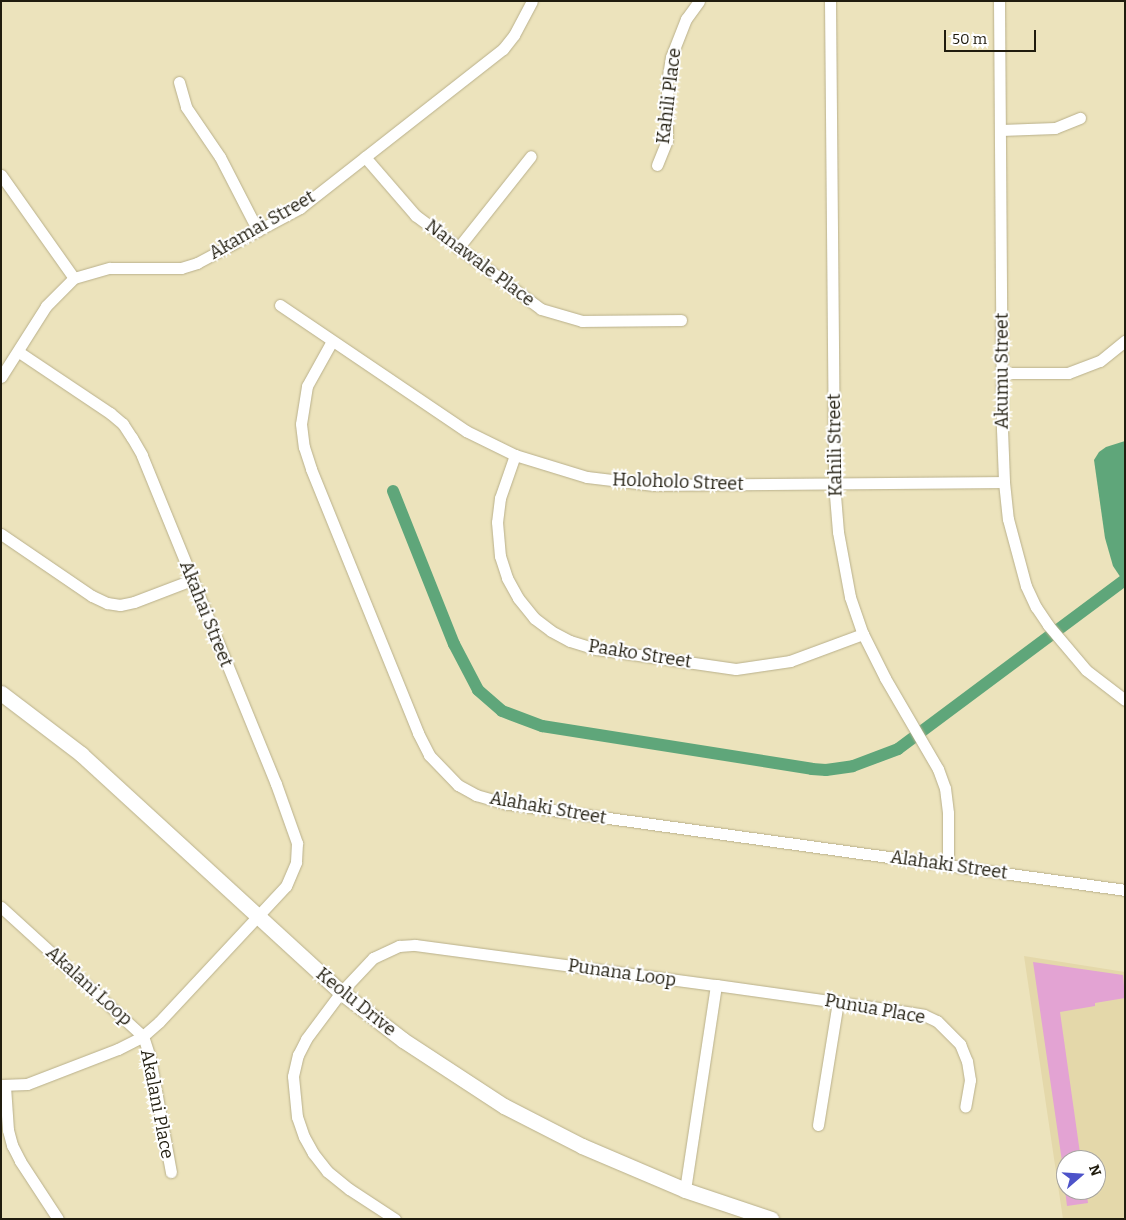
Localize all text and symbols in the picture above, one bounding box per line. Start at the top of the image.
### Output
scale bar [946,20,1038,52]
text: 50 m [952,30,987,48]
street label: Kahili Place [652,47,686,145]
street label: Akamai Street [205,186,319,264]
street label: Nanawale Place [421,215,539,311]
street label: Akumu Street [991,313,1013,429]
street label: Kahili Street [823,393,847,497]
street label: Holoholo Street [612,469,744,495]
street label: Akahai Street [175,558,237,670]
street label: Paako Street [587,635,693,673]
street label: Alahaki Street [488,787,608,829]
street label: Alahaki Street [889,846,1009,884]
street label: Akalani Loop [42,942,136,1030]
street label: Punana Loop [567,955,677,991]
street label: Keolu Drive [312,963,400,1041]
street label: Punua Place [823,990,927,1028]
street label: Akalani Place [136,1047,178,1161]
north arrow [1056,1150,1106,1200]
text: N [1085,1162,1105,1178]

